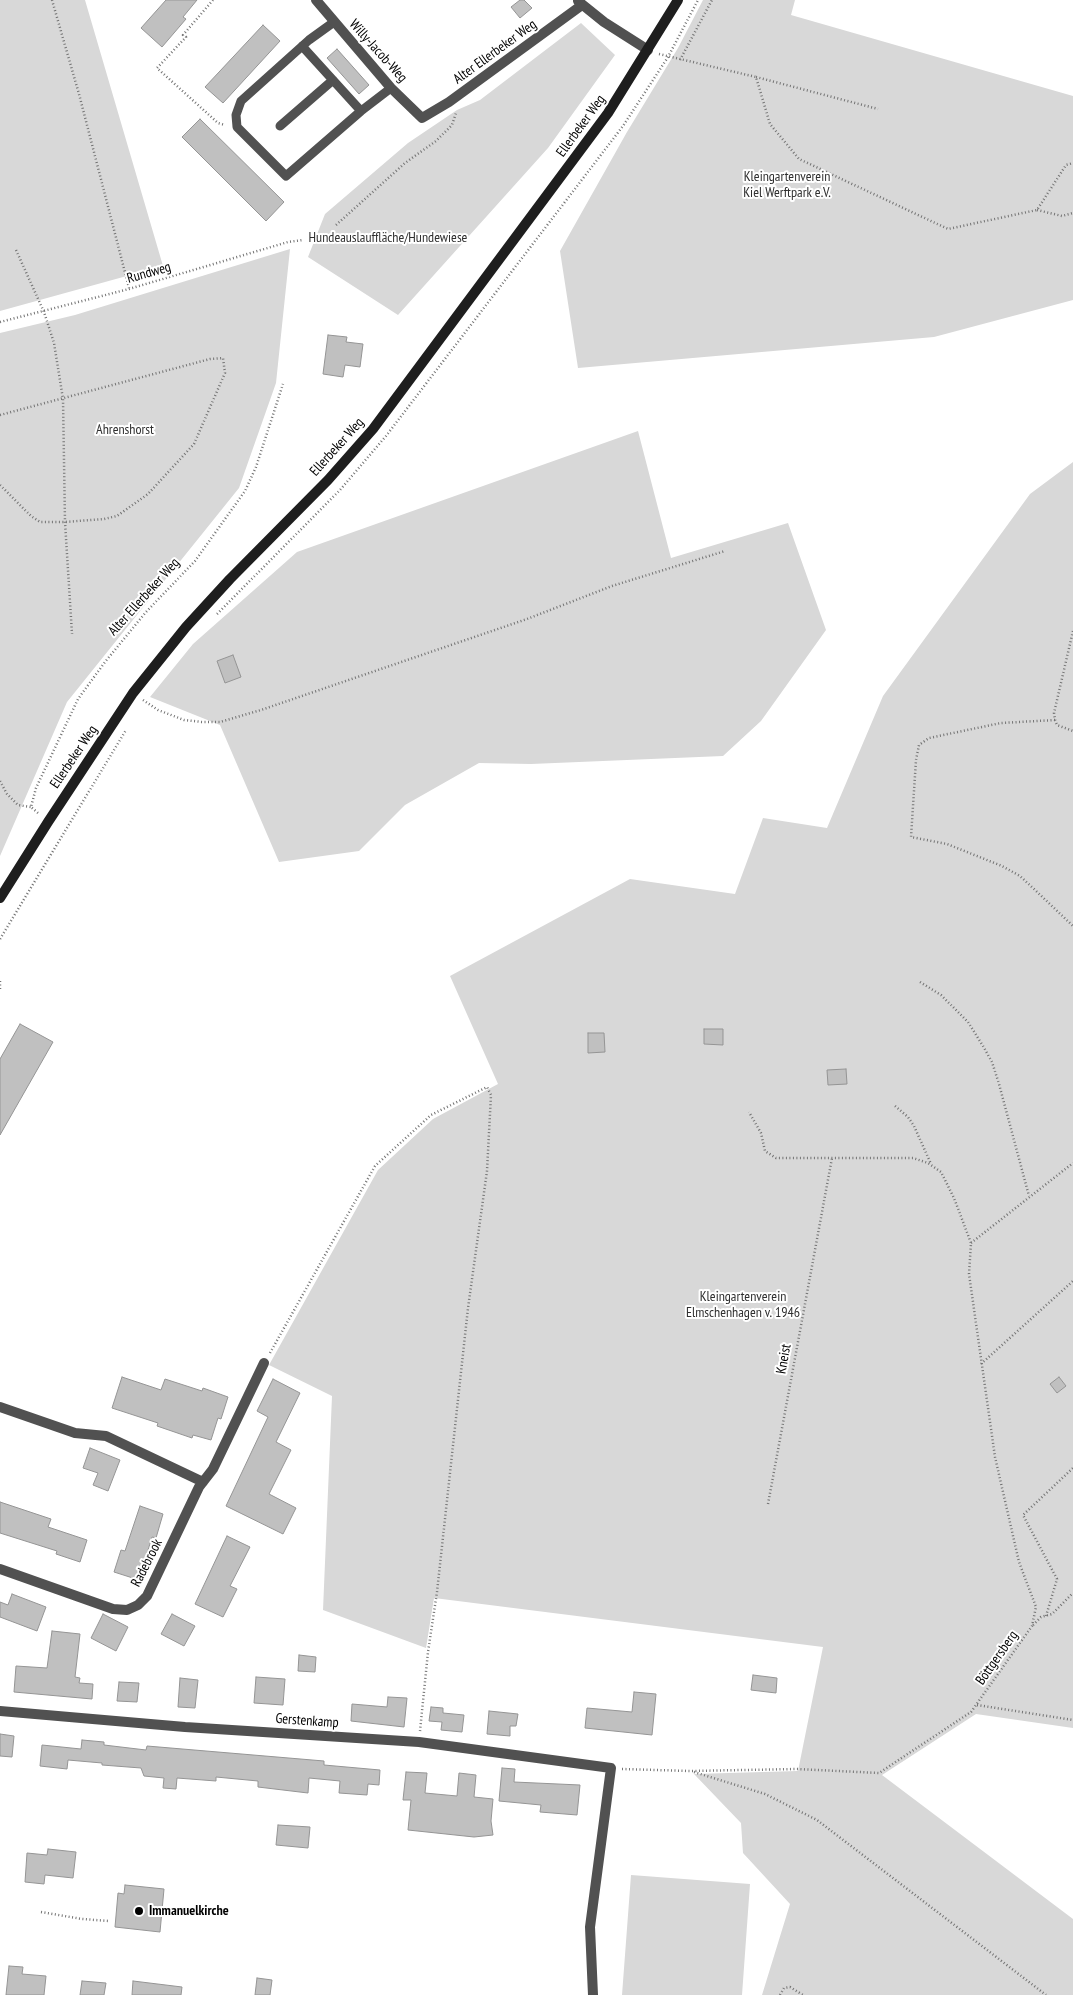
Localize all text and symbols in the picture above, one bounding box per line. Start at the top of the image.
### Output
street label: Willy-Jacob-Weg [345,16,411,86]
street label: Alter Ellerbeker Weg [450,16,540,88]
street label: Ellerbeker Weg [553,92,609,160]
park label: Kleingartenverein Kiel Werftpark e.V. [743,169,831,202]
park label: Hundeauslauffläche/Hundewiese [309,230,467,246]
street label: Rundweg [125,259,173,287]
street label: Ellerbeker Weg [306,414,368,480]
park label: Ahrenshorst [96,422,154,438]
street label: Alter Ellerbeker Weg [105,555,183,639]
street label: Ellerbeker Weg [47,722,101,792]
park label: Kleingartenverein Elmschenhagen v. 1946 [686,1289,800,1321]
street label: Kneist [773,1343,795,1375]
street label: Radebrook [128,1536,166,1590]
street label: Böttgersberg [972,1628,1022,1688]
street label: Gerstenkamp [275,1710,339,1732]
place label: Immanuelkirche [149,1903,229,1919]
marker: Immanuelkirche [133,1905,145,1917]

